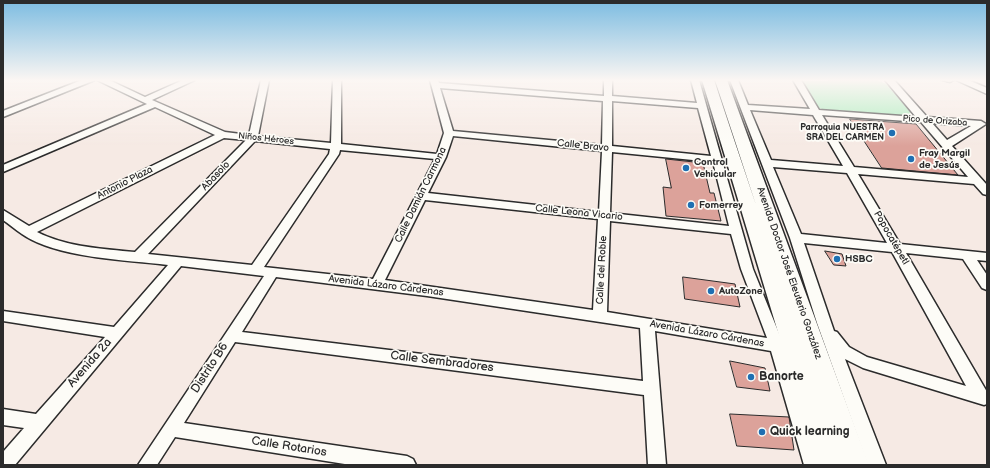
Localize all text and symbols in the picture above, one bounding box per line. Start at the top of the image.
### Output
street label: Pico de Orizaba [902,113,968,129]
place label: Parroquia NUESTRA SRA DEL CARMEN [800,123,884,144]
marker: Parroquia NUESTRA SRA DEL CARMEN [887,128,897,138]
street label: Niños Héroes [238,131,294,147]
street label: Calle Bravo [556,137,610,155]
street label: Calle Damián Carmona [393,145,449,245]
place label: Fray Margil de Jesús [919,147,970,170]
marker: Fray Margil de Jesús [906,154,916,164]
place label: Control Vehicular [694,156,736,180]
street label: Abasolo [199,159,233,193]
marker: Control Vehicular [681,163,691,173]
street label: Antonio Plaza [95,164,155,202]
street label: Avenida Doctor José Eleuterio González [754,185,824,361]
place label: Fomerrey [699,199,743,211]
marker: Fomerrey [686,200,696,210]
street label: Calle Leona Vicario [535,202,623,224]
street label: Popocatépetl [871,209,911,267]
street label: Calle del Roble [594,235,610,305]
place label: HSBC [845,253,873,265]
marker: HSBC [832,254,842,264]
street label: Avenida Lázaro Cárdenas [328,273,444,299]
place label: AutoZone [719,285,762,297]
marker: AutoZone [706,286,716,296]
street label: Avenida Lázaro Cárdenas [649,318,765,350]
street label: Avenida 2a [65,336,115,390]
street label: Distrito B6 [188,340,232,396]
street label: Calle Sembradores [390,349,494,375]
place label: Banorte [759,370,804,384]
marker: Banorte [746,372,756,382]
place label: Quick learning [770,425,850,439]
marker: Quick learning [757,427,767,437]
street label: Calle Rotarios [250,434,328,460]

